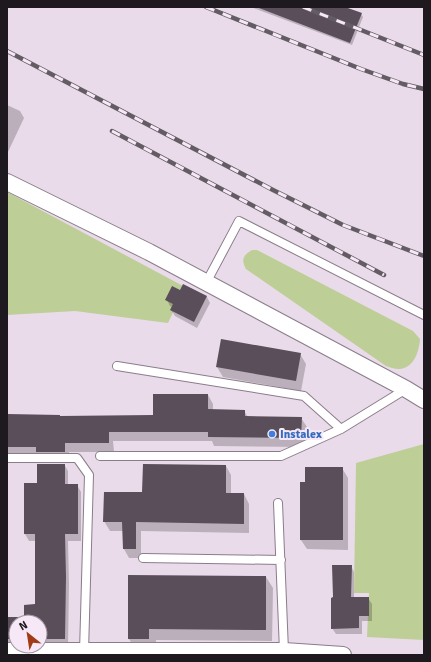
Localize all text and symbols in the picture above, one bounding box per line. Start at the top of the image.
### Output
place label: Instalex [280,427,322,442]
marker: Instalex [267,429,277,439]
north arrow [8,614,48,654]
text: N [17,618,30,633]

